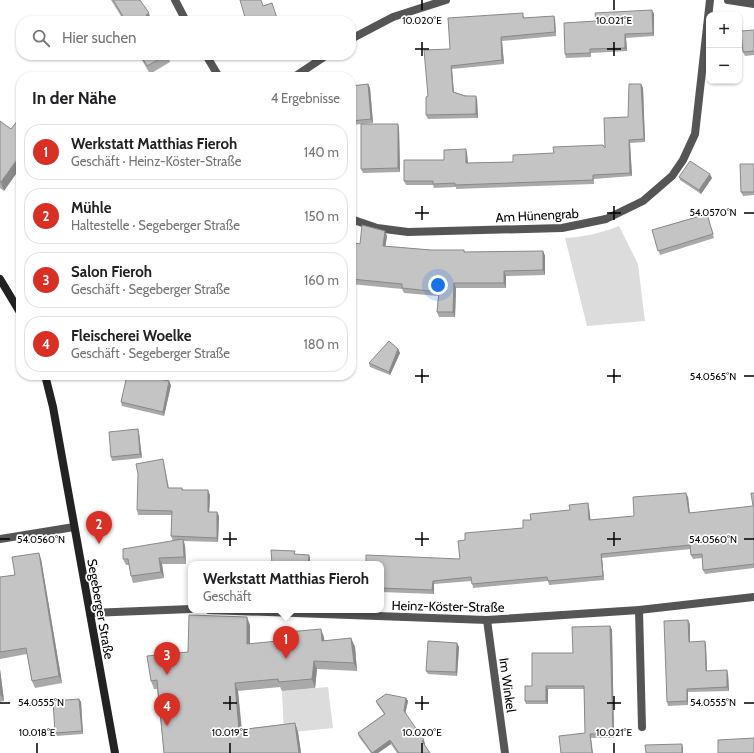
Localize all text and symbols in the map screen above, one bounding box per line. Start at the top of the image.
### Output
map controls [706,12,742,84]
button: + [706,12,742,48]
text: 10.020°E [402,14,442,27]
text: 10.021°E [596,14,632,27]
search box [16,16,356,60]
icon: search [30,27,52,49]
text: Hier suchen [62,29,137,47]
button: − [706,48,742,84]
text: In der Nähe [32,88,116,108]
text: 4 Ergebnisse [271,90,340,106]
text: Werkstatt Matthias Fieroh [71,135,237,153]
text: 1 [44,144,48,160]
text: 140 m [304,144,339,160]
text: Geschäft · Heinz-Köster-Straße [71,153,241,169]
text: Mühle [71,199,111,217]
street label: Am Hünengrab [495,205,579,225]
text: 54.0570°N [689,206,737,219]
text: 2 [43,208,49,224]
text: 150 m [304,208,339,224]
text: Haltestelle · Segeberger Straße [71,217,240,233]
text: Salon Fieroh [71,263,152,281]
text: 3 [42,272,50,288]
text: 160 m [304,272,339,288]
your location [428,275,448,295]
text: Geschäft · Segeberger Straße [71,281,230,297]
text: Fleischerei Woelke [71,327,191,345]
text: 4 [42,336,50,352]
text: 180 m [303,336,339,352]
text: Geschäft · Segeberger Straße [71,345,230,361]
text: 54.0565°N [690,370,736,383]
pin: 2 [86,511,112,544]
text: 54.0560°N [17,533,65,546]
text: 54.0560°N [689,533,737,546]
street label: Segeberger Straße [84,558,118,661]
popup [188,561,384,613]
text: Werkstatt Matthias Fieroh [203,570,369,588]
text: Geschäft [203,588,251,604]
street label: Heinz-Köster-Straße [391,597,505,615]
pin: 1 [273,626,299,659]
pin: 3 [154,642,180,675]
street label: Im Winkel [496,657,520,713]
pin: 4 [154,693,180,726]
text: 54.0555°N [18,696,64,709]
text: 54.0555°N [690,696,736,709]
text: 10.018°E [19,726,56,739]
text: 10.019°E [212,726,249,739]
text: 10.020°E [402,726,442,739]
text: 10.021°E [596,726,632,739]

